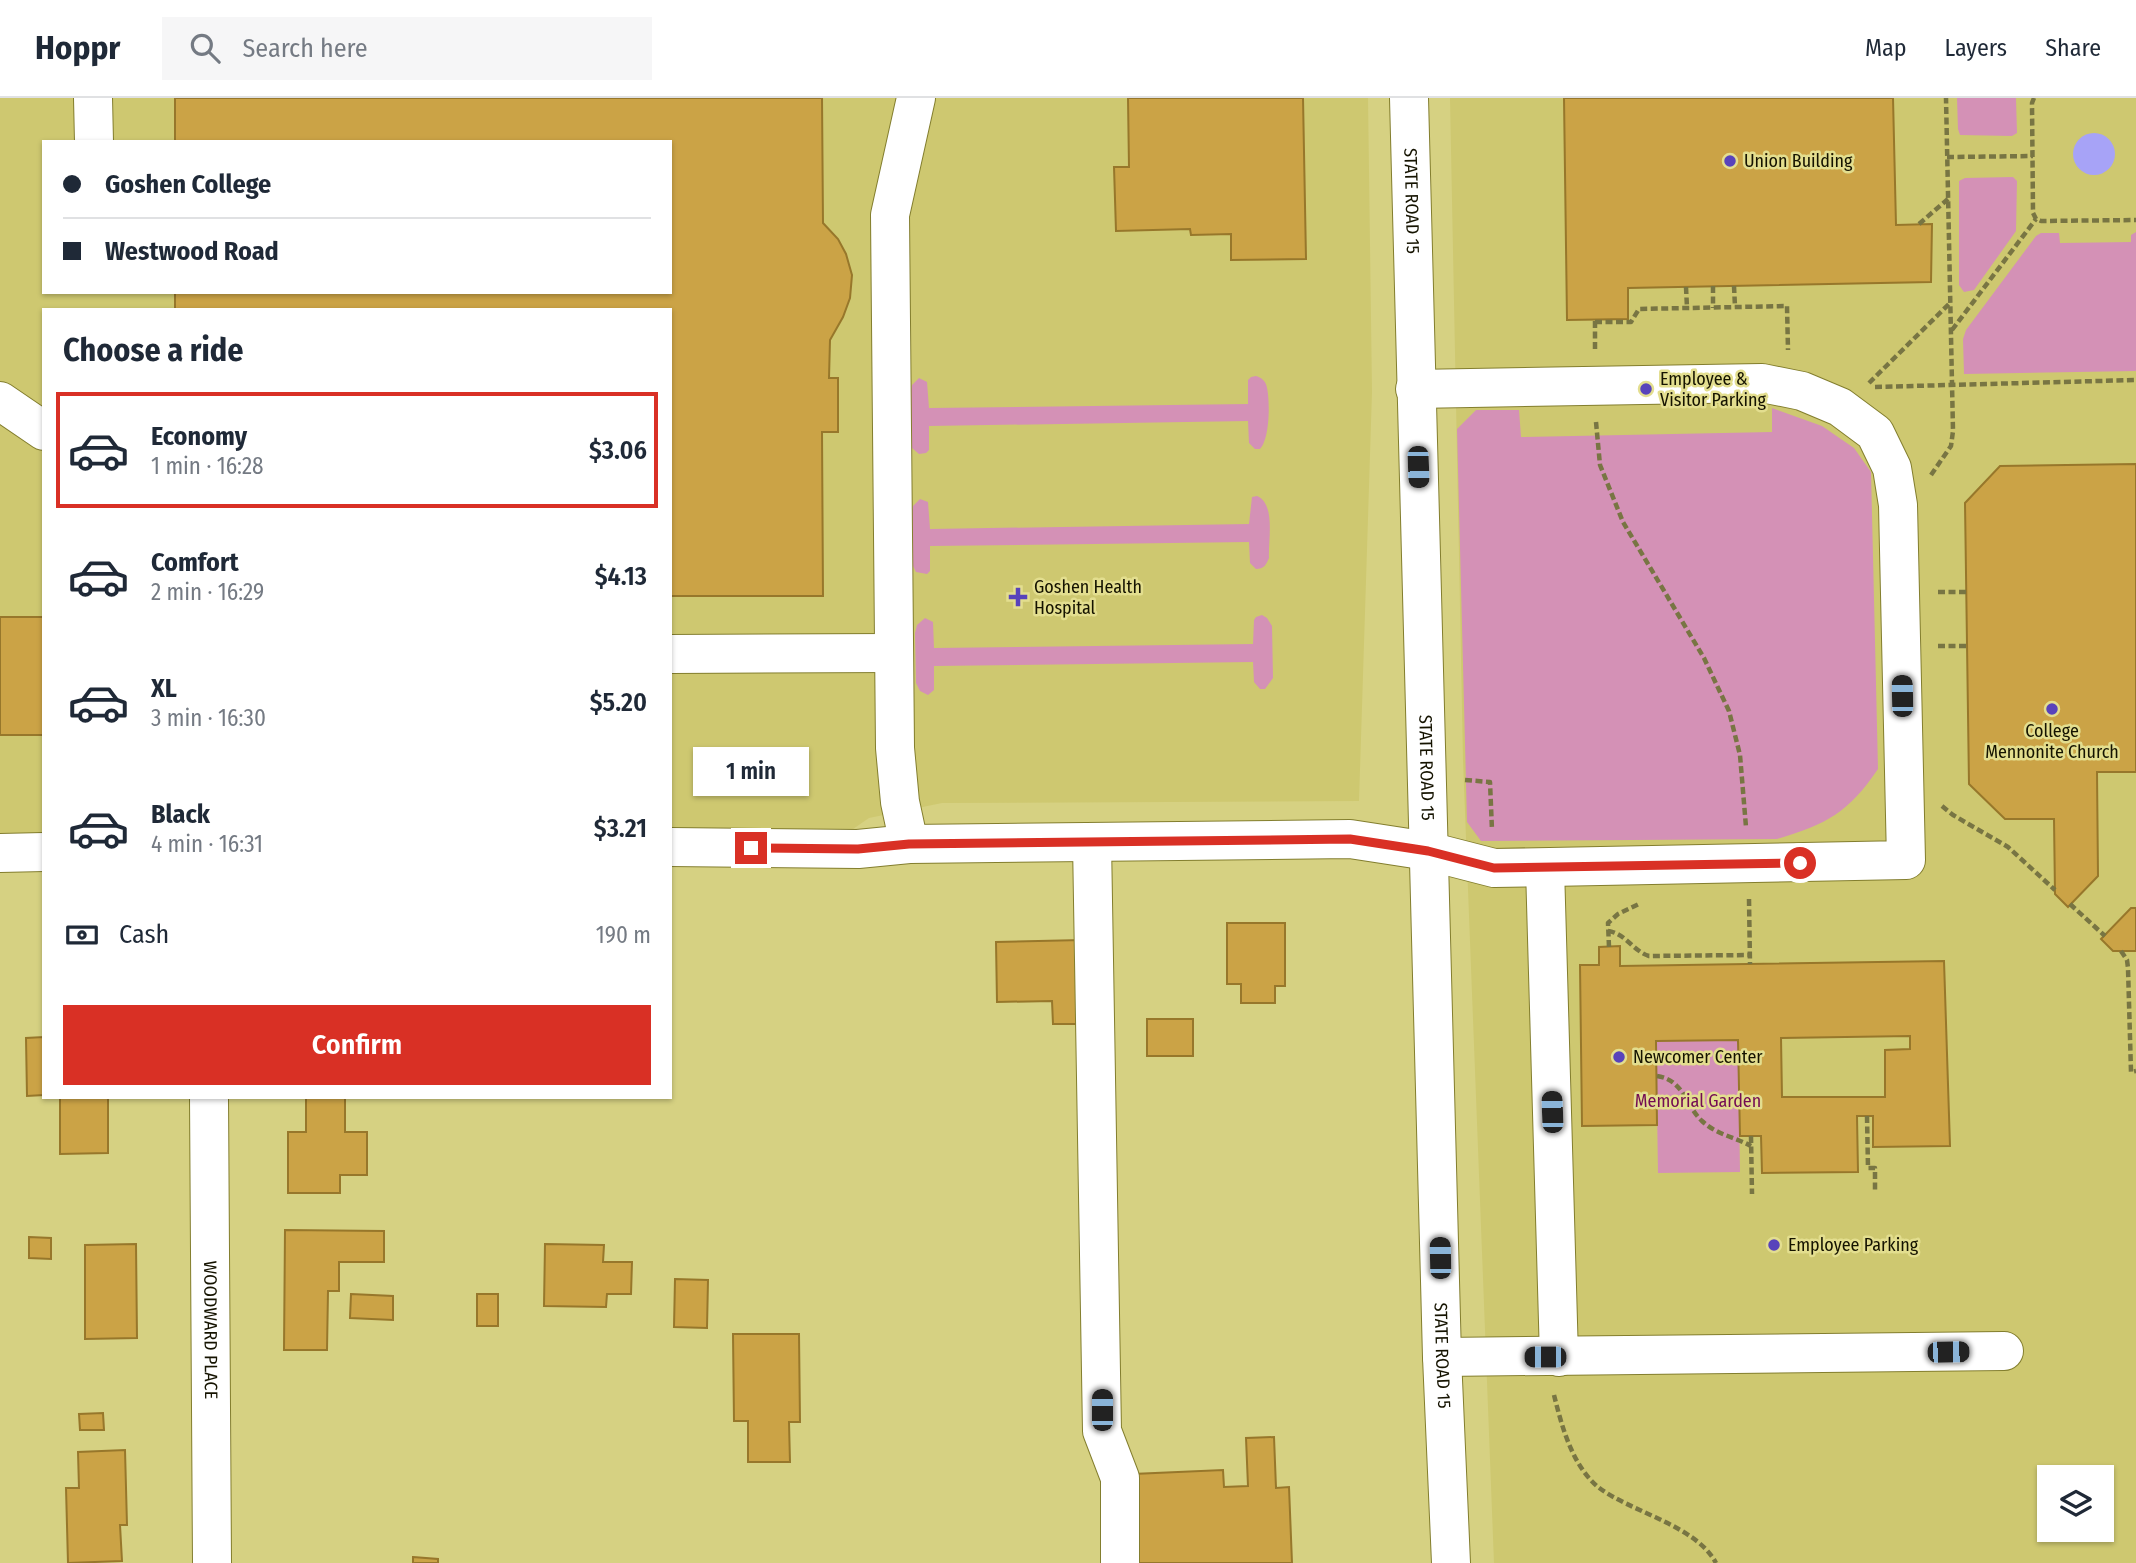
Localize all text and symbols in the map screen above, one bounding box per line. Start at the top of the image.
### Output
search box [162,17,652,80]
text: Hoppr [35,28,120,68]
icon: search [186,29,224,67]
text: Search here [242,33,368,64]
text: Map [1865,34,1907,62]
text: Layers [1945,34,2007,62]
text: Share [2045,34,2101,62]
street label: STATE ROAD 15 [1399,148,1424,254]
place label: Union Building [1744,150,1853,172]
marker: Union Building [1722,153,1738,169]
text: Goshen College [105,169,271,200]
text: Westwood Road [105,236,279,267]
text: Choose a ride [63,331,244,369]
place label: Employee & Visitor Parking [1660,368,1767,411]
marker: Employee & Visitor Parking [1638,381,1654,397]
icon: car [67,419,130,482]
text: Economy [151,421,247,452]
text: $3.06 [589,435,647,466]
car [1407,446,1430,488]
text: 1 min · 16:28 [151,452,264,480]
icon: car [67,545,130,608]
text: Comfort [151,547,239,578]
text: $4.13 [595,561,647,592]
place label: Goshen Health Hospital [1034,576,1142,619]
text: 2 min · 16:29 [151,578,264,606]
marker: Goshen Health Hospital [1008,587,1028,607]
icon: car [67,671,130,734]
text: XL [151,673,177,704]
car [1892,675,1913,717]
text: $5.20 [590,687,647,718]
marker: College Mennonite Church [2044,701,2060,717]
text: 3 min · 16:30 [151,704,266,732]
street label: STATE ROAD 15 [1414,715,1439,821]
place label: College Mennonite Church [1985,720,2119,763]
callout: 1 min [693,746,809,796]
text: 1 min [726,757,776,785]
icon: car [67,797,130,860]
text: Black [151,799,210,830]
text: $3.21 [594,813,647,844]
text: 4 min · 16:31 [151,830,263,858]
route end [735,832,767,864]
route start [1784,847,1816,879]
icon: cash [63,916,101,954]
text: Cash [119,919,169,950]
text: 190 m [596,921,651,949]
button: Confirm [63,1005,651,1085]
place label: Newcomer Center [1633,1046,1763,1068]
marker: Newcomer Center [1611,1049,1627,1065]
park label: Memorial Garden [1635,1090,1761,1112]
car [1541,1091,1564,1133]
place label: Employee Parking [1788,1234,1919,1256]
car [1430,1237,1451,1279]
marker: Employee Parking [1766,1237,1782,1253]
street label: WOODWARD PLACE [199,1261,222,1399]
street label: STATE ROAD 15 [1430,1302,1455,1409]
car [1927,1341,1970,1363]
car [1525,1347,1567,1368]
car [1092,1389,1113,1431]
map controls [2037,1465,2114,1542]
button: layers [2037,1465,2114,1542]

